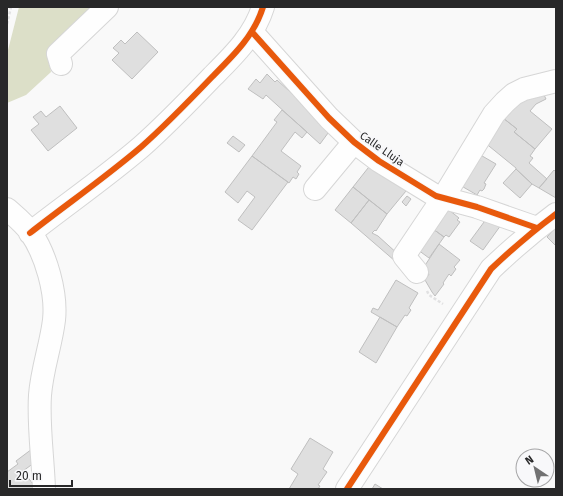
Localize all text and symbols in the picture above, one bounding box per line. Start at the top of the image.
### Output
street label: Calle Lluja [357,129,407,169]
north arrow [515,448,555,488]
text: N [523,453,536,468]
scale bar [10,462,72,488]
text: 20 m [16,469,42,483]

